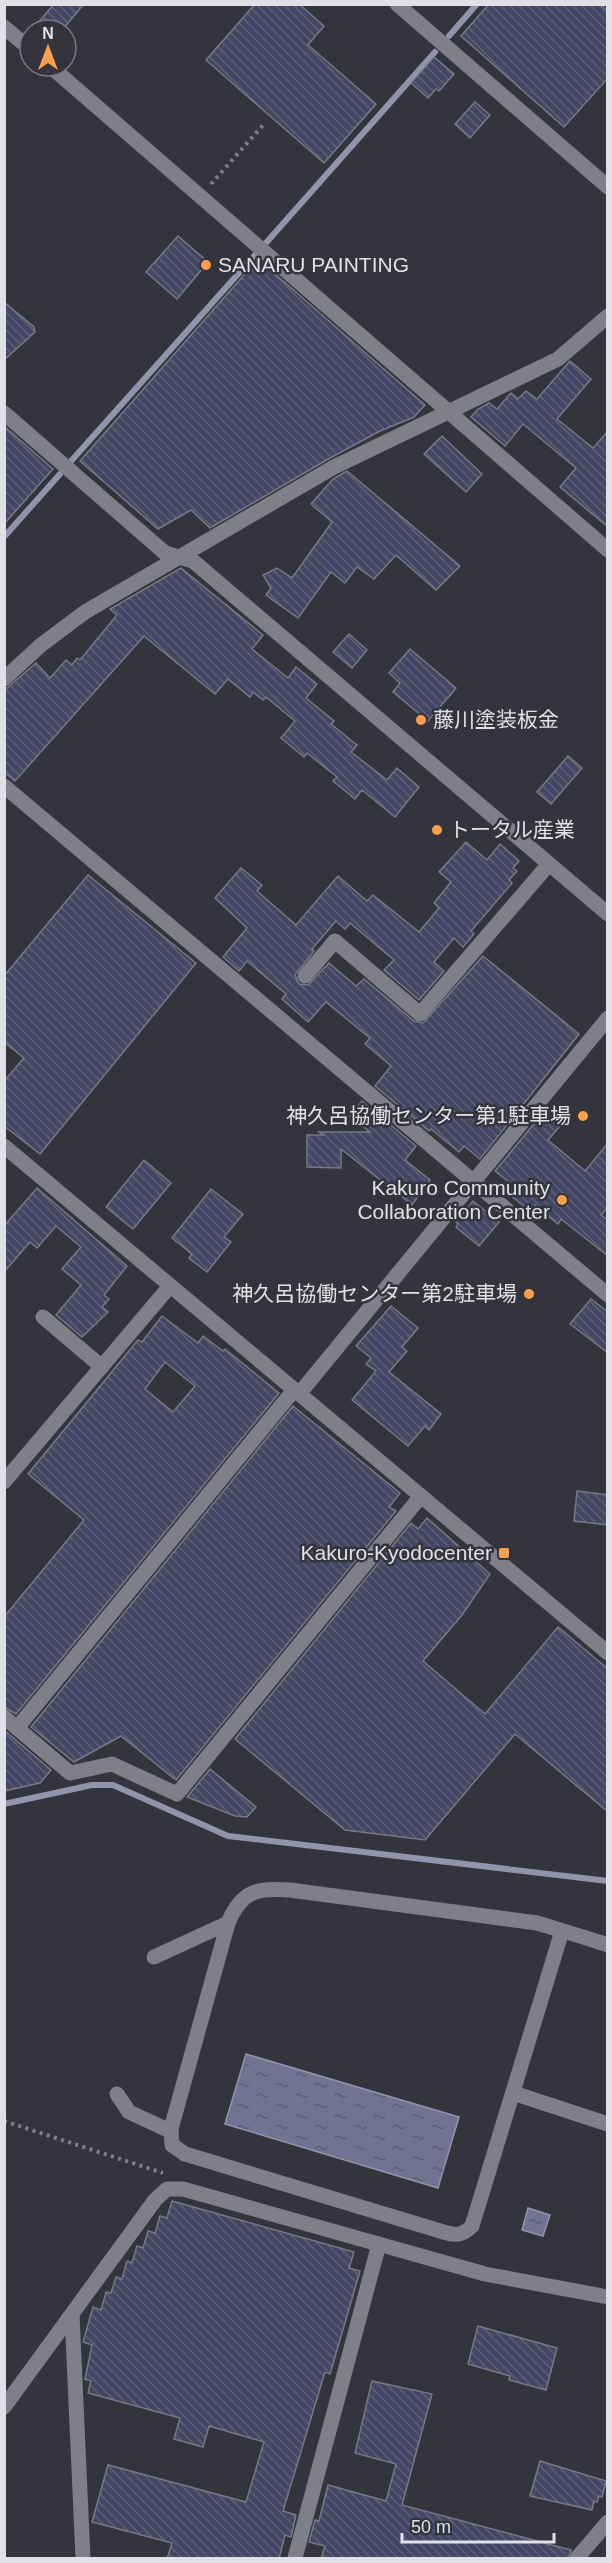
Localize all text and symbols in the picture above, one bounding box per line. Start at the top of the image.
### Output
north arrow [18,18,78,78]
text: N [42,25,54,42]
place label: SANARU PAINTING [218,253,409,276]
marker: SANARU PAINTING [199,258,213,272]
place label: 藤川塗装板金 [433,708,559,731]
marker: 藤川塗装板金 [414,713,428,727]
place label: トータル産業 [449,818,575,841]
marker: トータル産業 [430,823,444,837]
place label: 神久呂協働センター第1駐車場 [286,1104,571,1127]
marker: 神久呂協働センター第1駐車場 [576,1109,590,1123]
place label: Kakuro Community Collaboration Center [357,1176,550,1223]
marker: Kakuro Community Collaboration Center [555,1193,569,1207]
place label: 神久呂協働センター第2駐車場 [232,1282,517,1305]
marker: 神久呂協働センター第2駐車場 [522,1287,536,1301]
place label: Kakuro-Kyodocenter [301,1541,492,1564]
marker: Kakuro-Kyodocenter [497,1546,511,1560]
scale bar [402,2506,554,2544]
text: 50 m [411,2517,451,2537]

